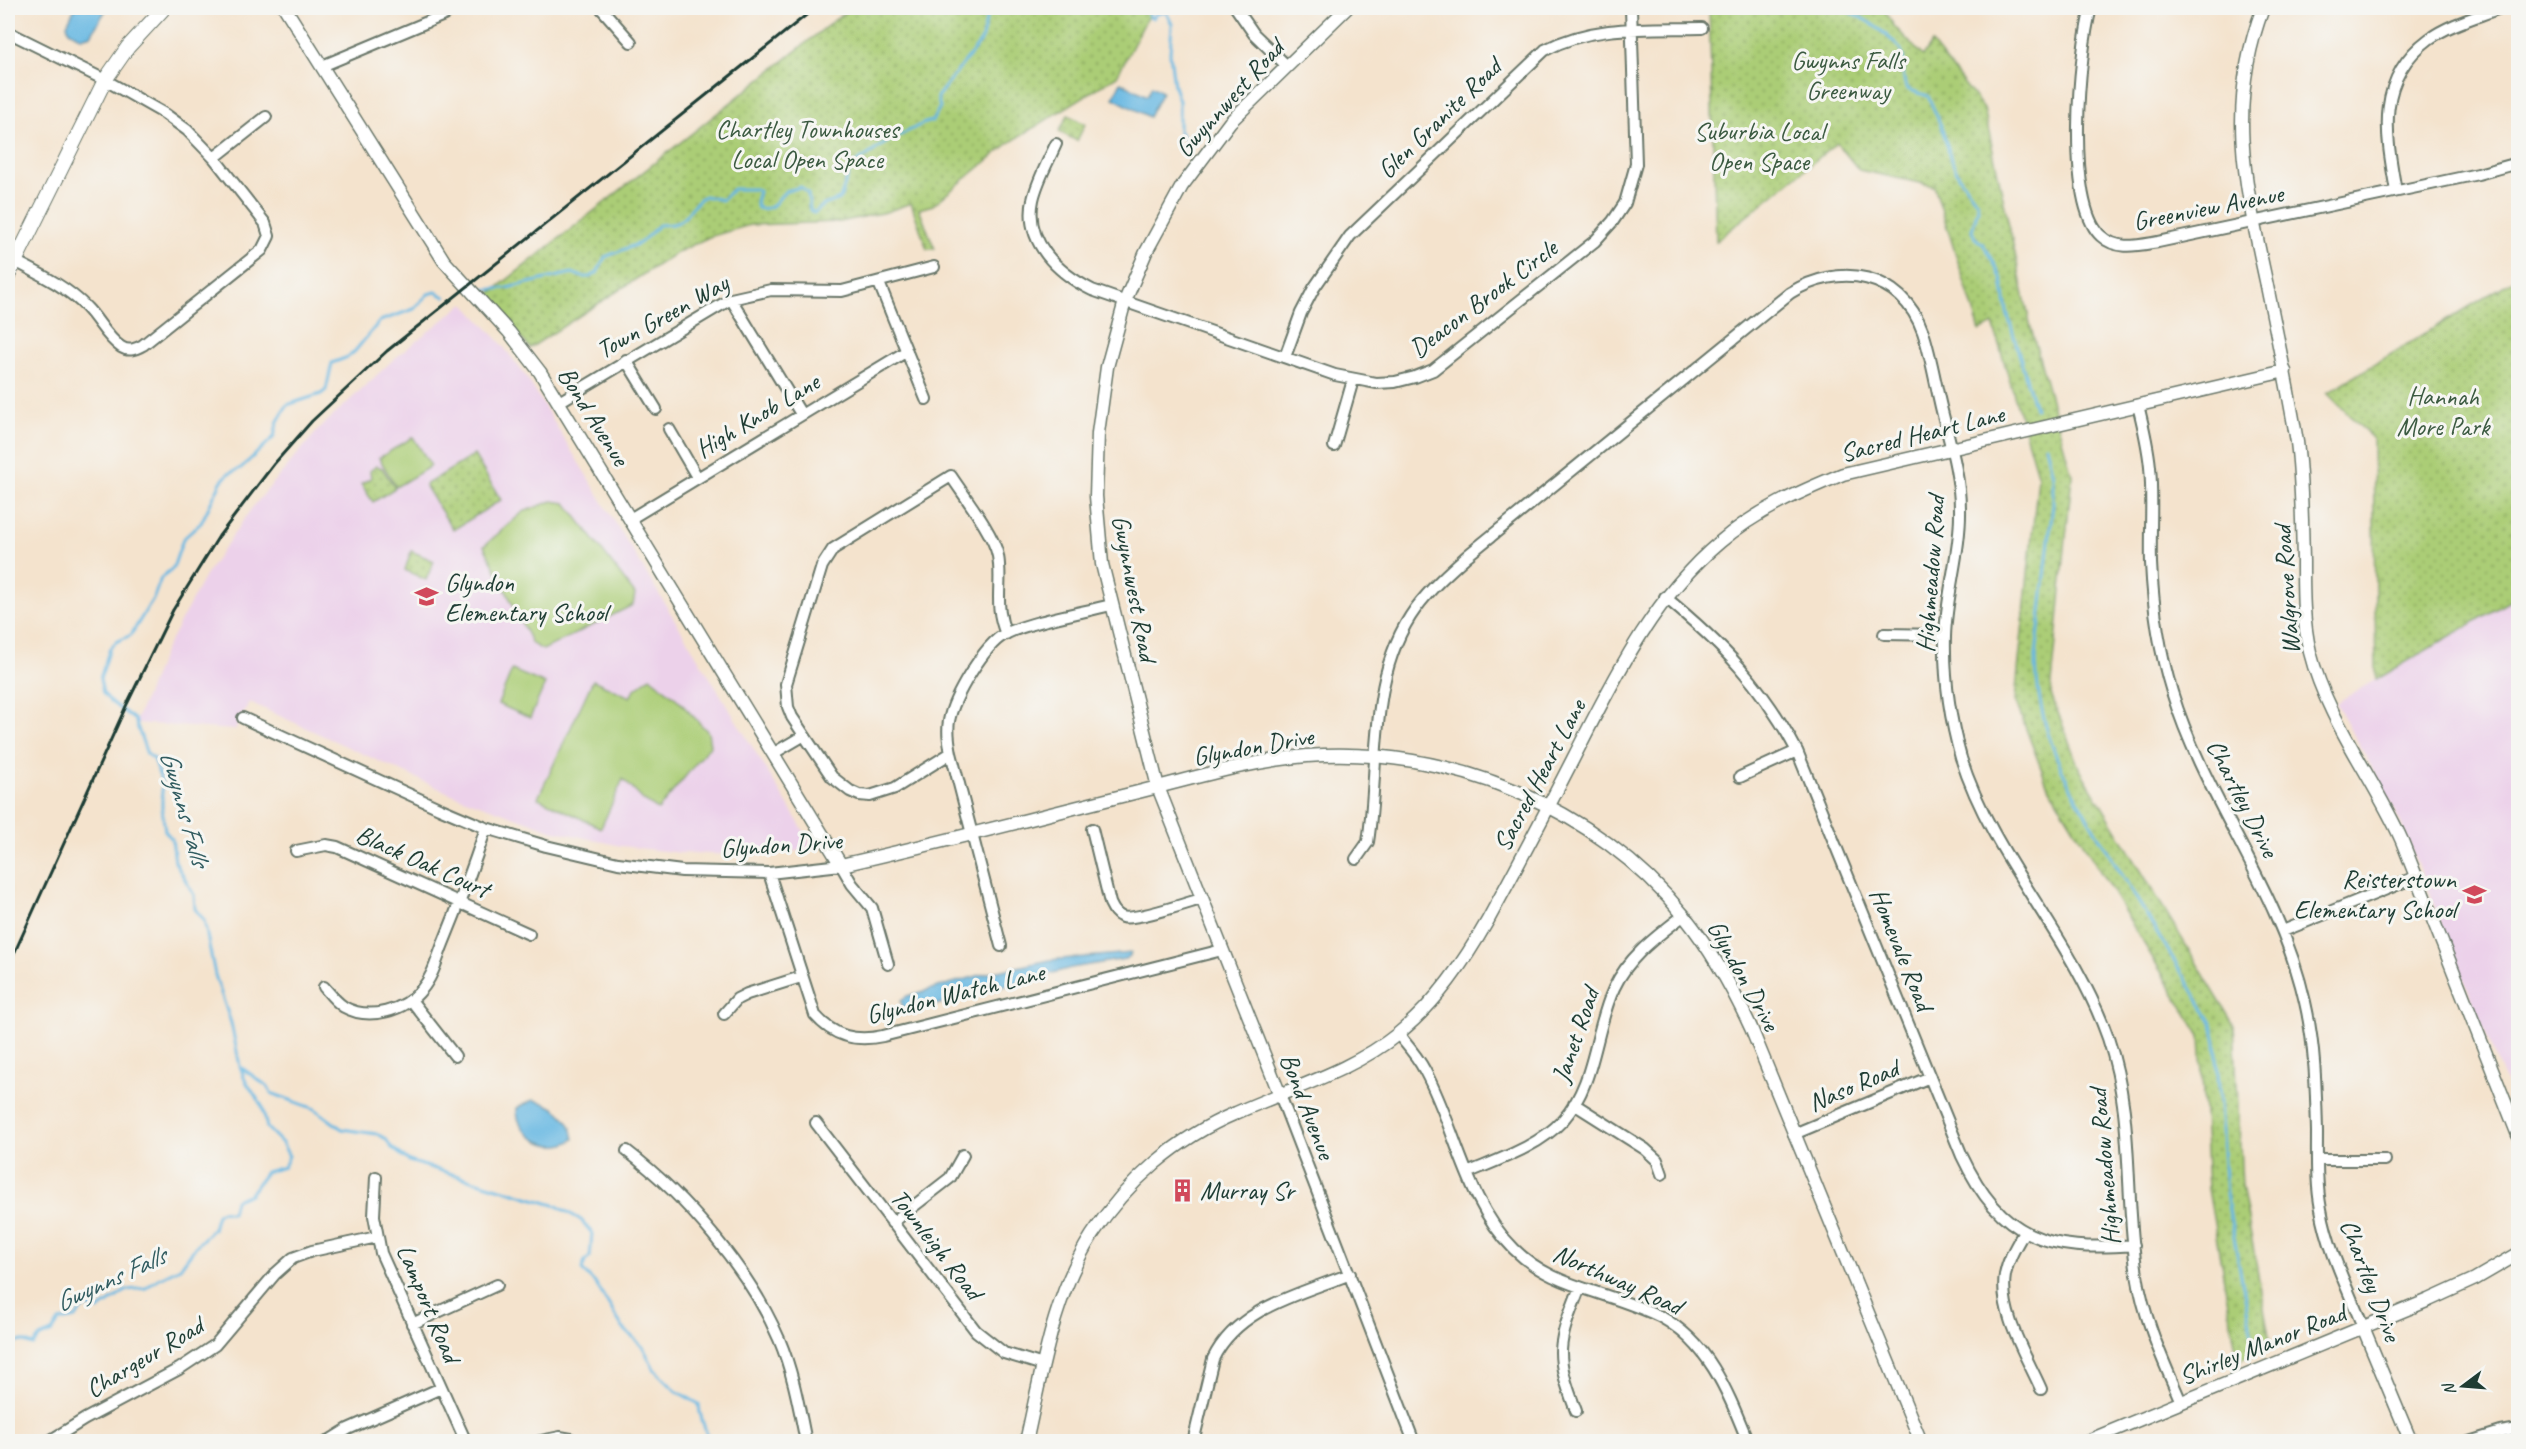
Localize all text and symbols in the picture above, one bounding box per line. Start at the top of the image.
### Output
street label: Gwynnwest Road [1168,30,1294,164]
park label: Gwynns Falls Greenway [1791,44,1907,107]
street label: Glen Granite Road [1370,48,1511,186]
park label: Chartley Townhouses Local Open Space [716,113,900,176]
park label: Suburbia Local Open Space [1694,115,1829,178]
street label: Greenview Avenue [2130,176,2288,238]
street label: Deacon Brook Circle [1403,230,1566,365]
street label: Town Green Way [590,266,736,366]
street label: Bond Avenue [550,361,638,474]
street label: High Knob Lane [689,364,828,465]
park label: Hannah More Park [2397,380,2492,443]
street label: Sacred Heart Lane [1837,397,2009,470]
street label: Highmeadow Road [1909,491,1953,654]
street label: Gwynnwest Road [1104,512,1166,667]
street label: Walgrove Road [2265,521,2307,656]
place label: Glyndon Elementary School [445,566,612,629]
school or university icon: Glyndon Elementary School [414,584,440,610]
street label: Sacred Heart Lane [1486,692,1594,857]
street label: Glyndon Drive [1190,719,1317,773]
street label: Chartley Drive [2199,734,2287,865]
water label: Gwynns Falls [152,747,219,874]
street label: Black Oak Court [351,817,498,907]
street label: Glyndon Drive [719,824,844,865]
place label: Reisterstown Elementary School [2294,863,2461,926]
school or university icon: Reisterstown Elementary School [2461,881,2487,907]
street label: Homevale Road [1862,883,1942,1019]
street label: Glyndon Drive [1700,914,1788,1038]
street label: Glyndon Watch Lane [863,955,1050,1032]
street label: Janet Road [1543,980,1608,1089]
street label: Bond Avenue [1272,1049,1344,1166]
street label: Naso Road [1803,1050,1907,1119]
street label: Highmeadow Road [2081,1083,2128,1247]
place label: Murray Sr [1200,1174,1297,1207]
building icon: Murray Sr [1169,1177,1195,1203]
street label: Townleigh Road [883,1182,993,1310]
street label: Chartley Drive [2332,1215,2410,1348]
street label: Northway Road [1548,1236,1691,1324]
water label: Gwynns Falls [49,1237,175,1319]
street label: Lamport Road [389,1239,470,1371]
street label: Shirley Manor Road [2174,1295,2354,1393]
street label: Chargeur Road [79,1307,212,1405]
north arrow [2433,1356,2493,1416]
text: N [2438,1379,2461,1397]

